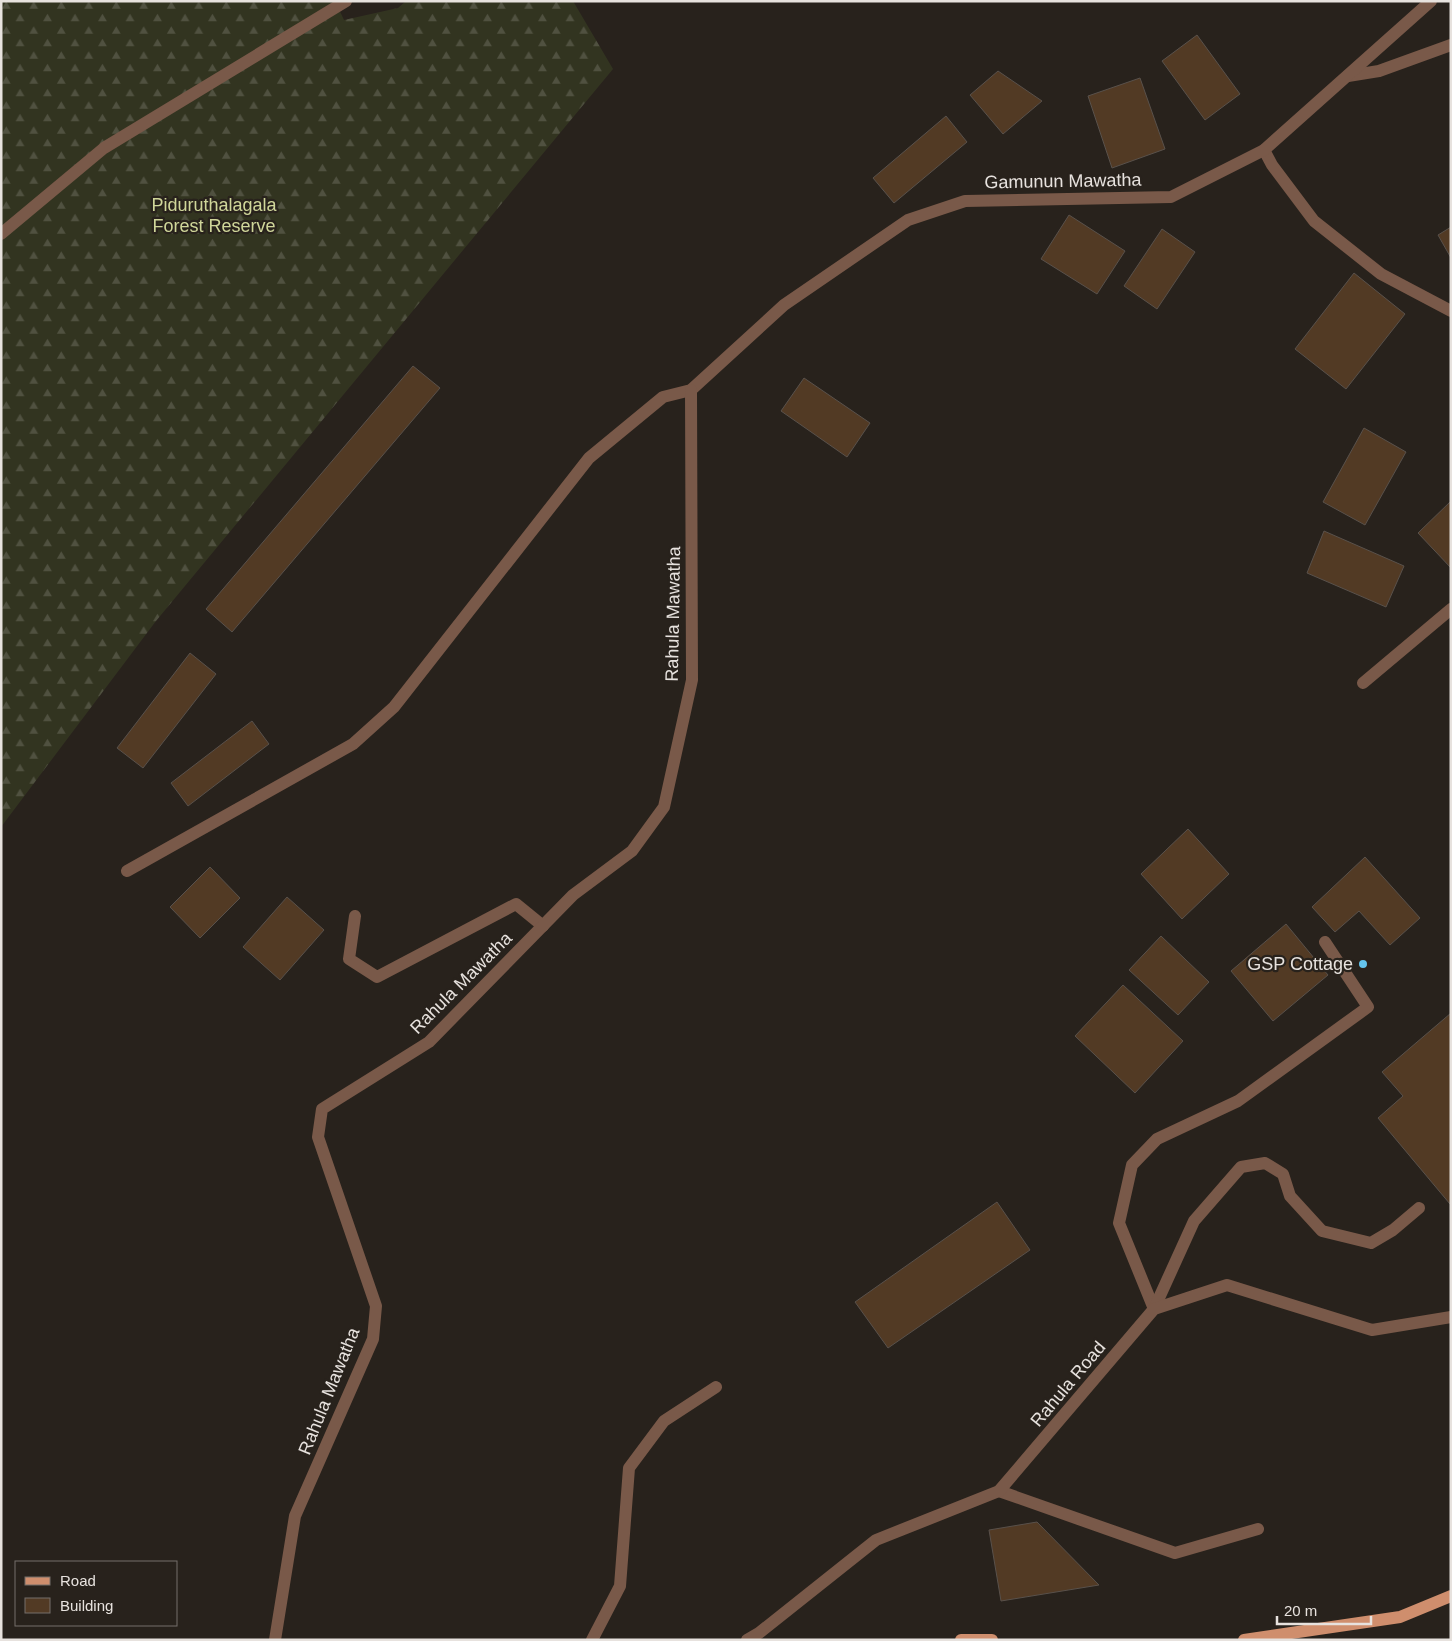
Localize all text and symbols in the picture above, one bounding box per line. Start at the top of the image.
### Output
street label: Gamunun Mawatha [984,170,1143,192]
park label: Piduruthalagala Forest Reserve [151,195,278,236]
street label: Rahula Mawatha [662,545,684,682]
street label: Rahula Mawatha [406,927,517,1038]
place label: GSP Cottage [1247,954,1353,974]
marker: GSP Cottage [1357,958,1369,970]
street label: Rahula Mawatha [294,1324,364,1457]
street label: Rahula Road [1027,1337,1109,1431]
legend [15,1561,178,1626]
text: Road [60,1572,96,1589]
scale bar [1277,1594,1371,1626]
text: Building [60,1597,113,1614]
text: 20 m [1284,1602,1317,1619]

